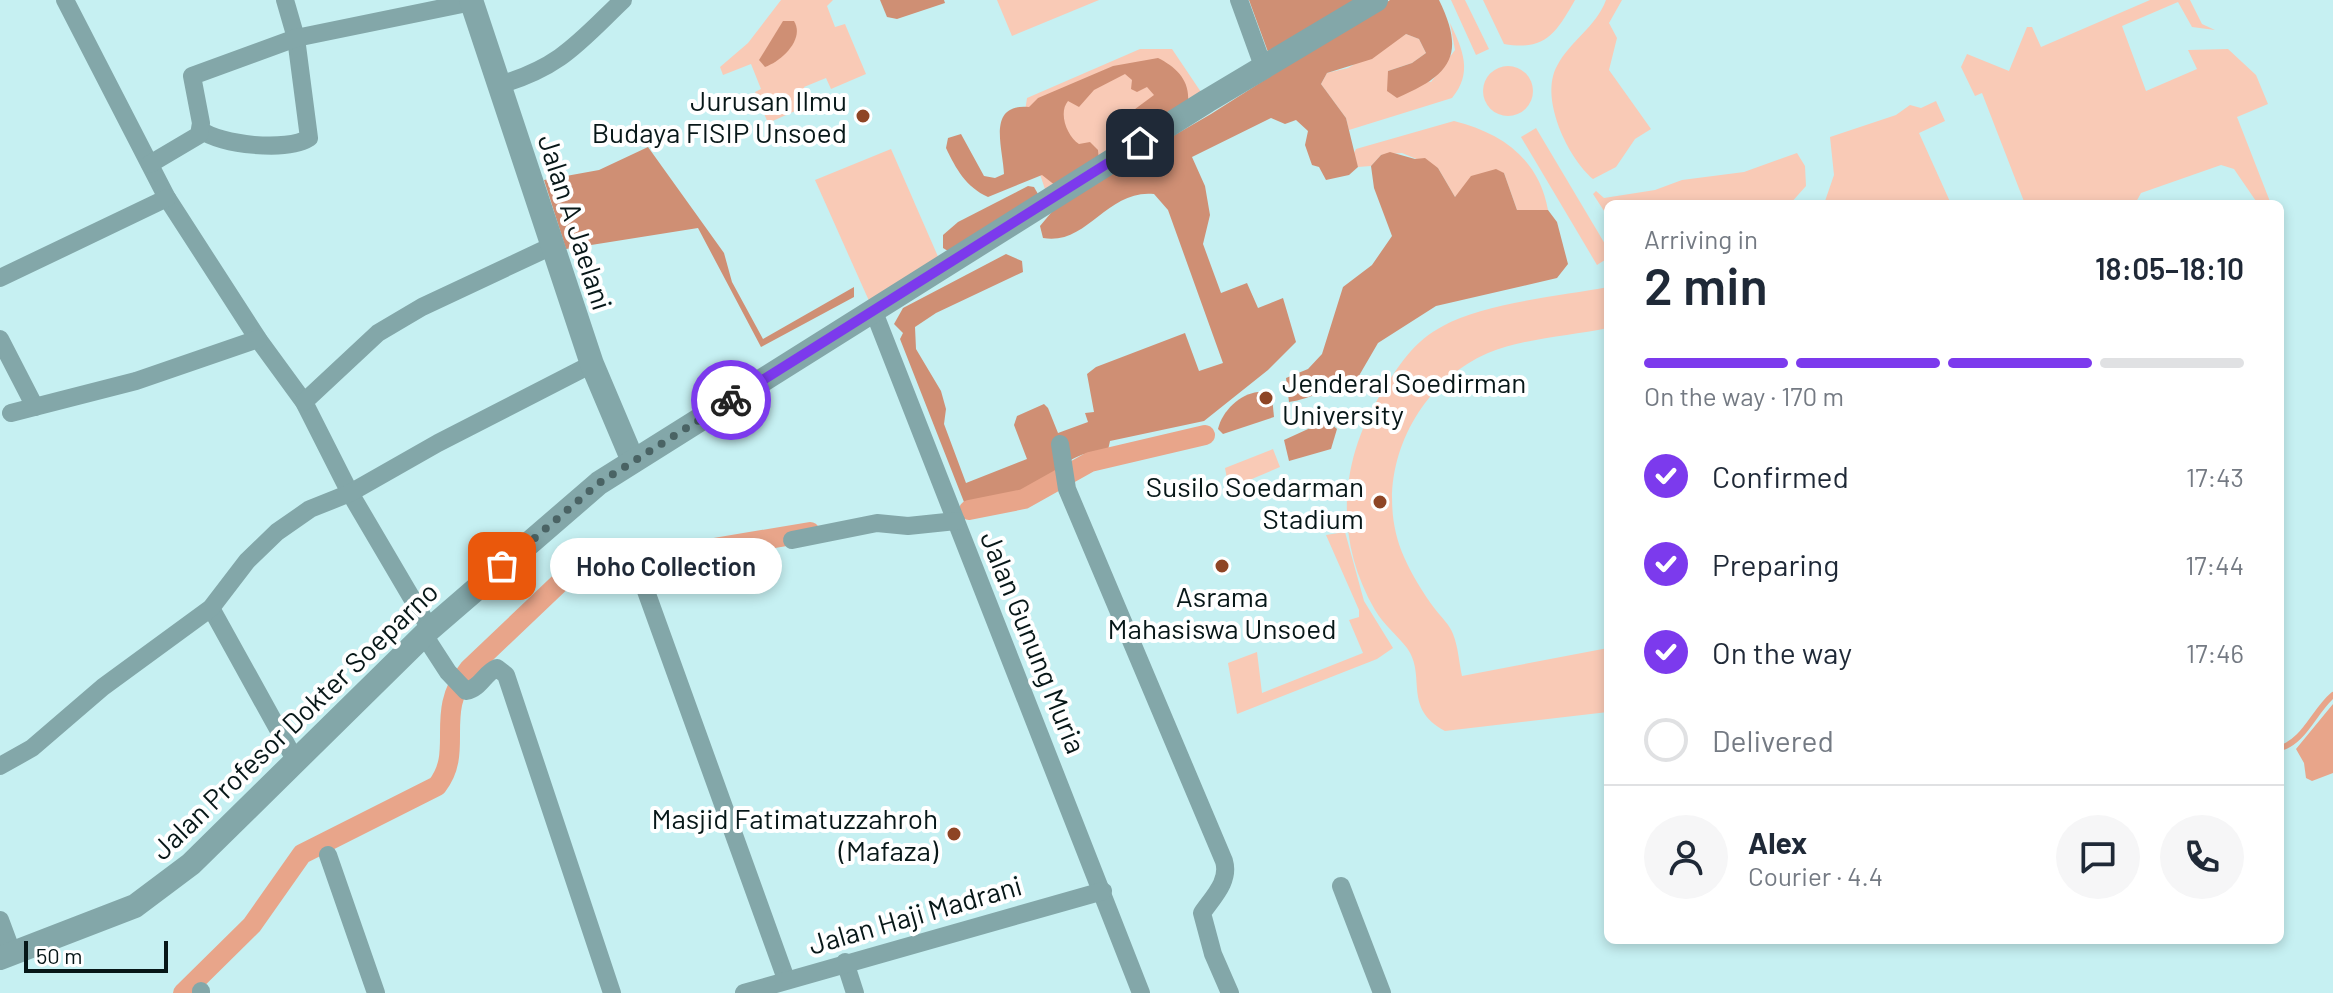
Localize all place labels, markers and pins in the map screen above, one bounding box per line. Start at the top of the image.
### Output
place label: Jurusan Ilmu Budaya FISIP Unsoed [592,83,847,149]
marker: Jurusan Ilmu Budaya FISIP Unsoed [854,107,872,125]
pin [1106,109,1174,177]
place label: Jenderal Soedirman University [1282,365,1526,431]
marker: Jenderal Soedirman University [1257,389,1275,407]
place label: Susilo Soedarman Stadium [1146,469,1364,535]
marker: Susilo Soedarman Stadium [1371,493,1389,511]
pin [468,532,536,600]
callout: Hoho Collection [550,538,782,594]
marker: Asrama Mahasiswa Unsoed [1213,557,1231,575]
place label: Asrama Mahasiswa Unsoed [1108,579,1336,645]
place label: Masjid Fatimatuzzahroh (Mafaza) [652,801,939,867]
marker: Masjid Fatimatuzzahroh (Mafaza) [945,825,963,843]

